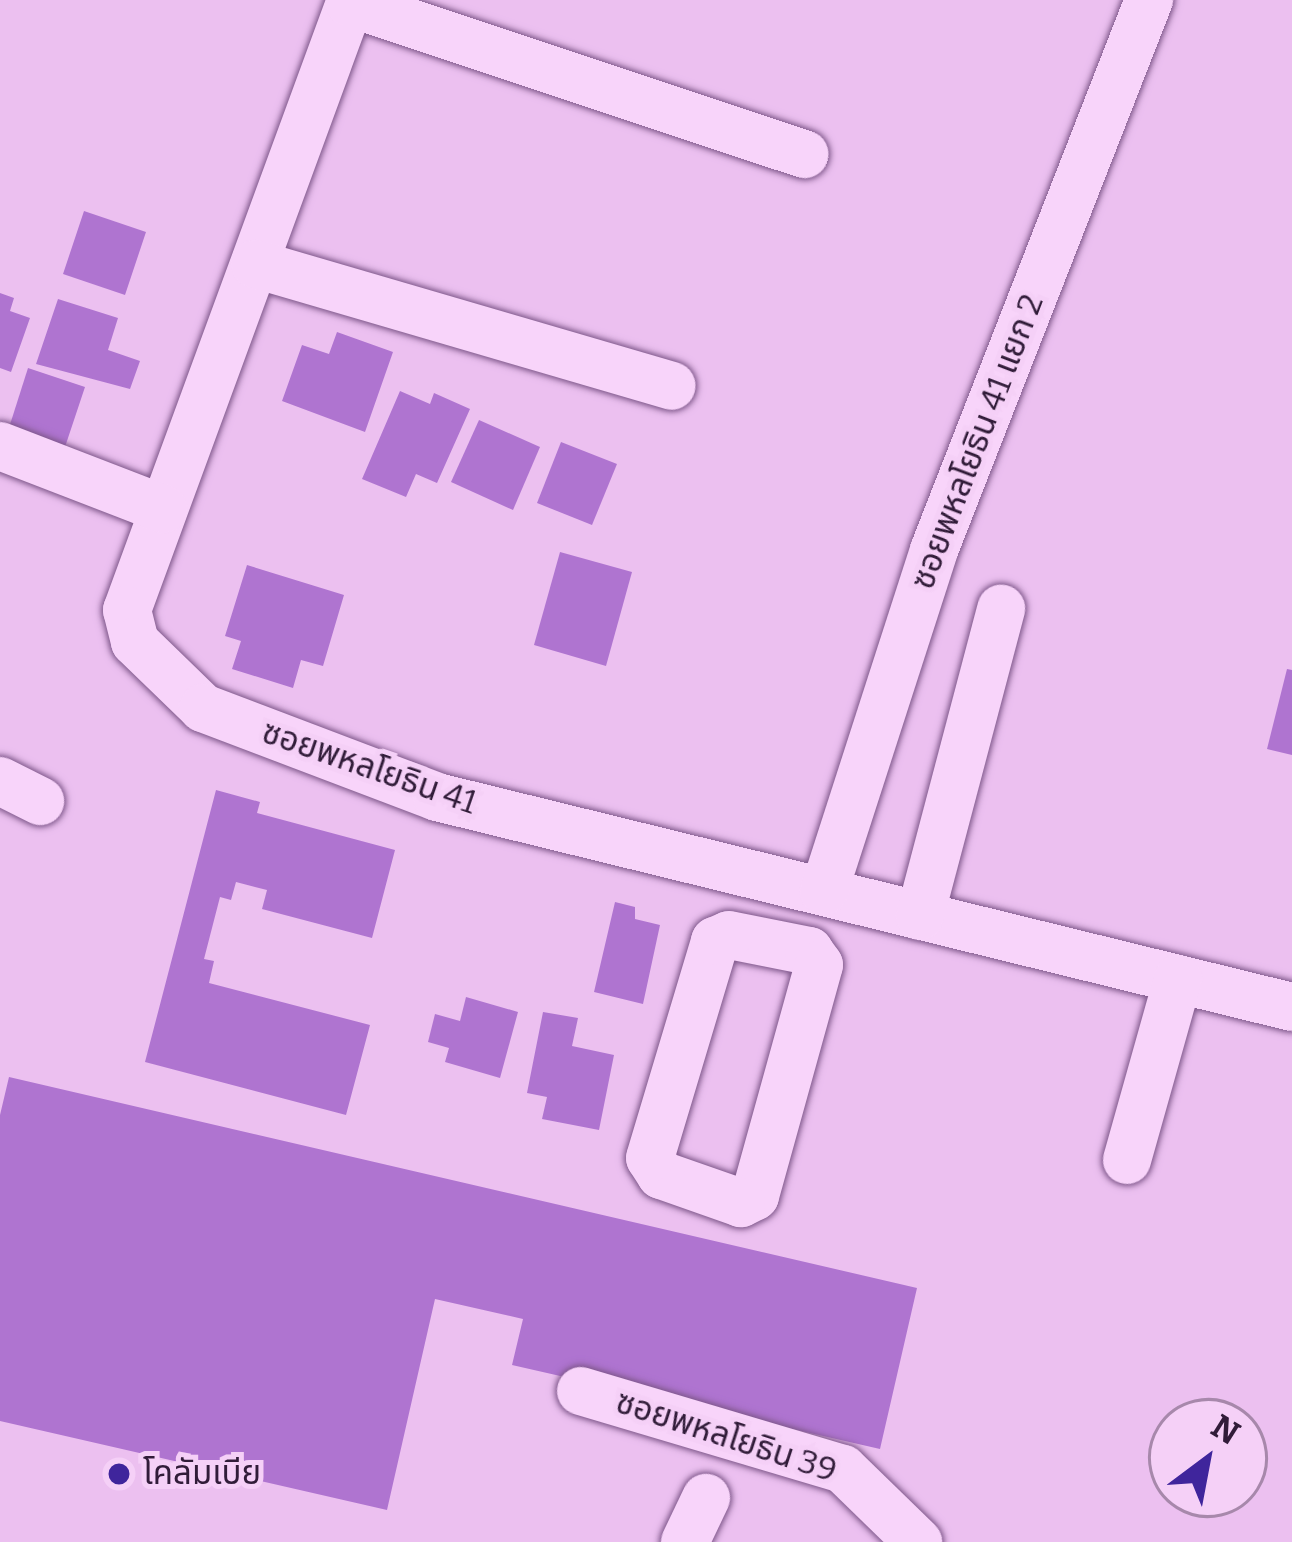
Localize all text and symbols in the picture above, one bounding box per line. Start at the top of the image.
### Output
street label: ซอยพหลโยธิน 41 แยก 2 [904,289,1052,595]
street label: ซอยพหลโยธิน 41 [257,713,481,823]
street label: ซอยพหลโยธิน 39 [611,1383,841,1491]
north arrow [1148,1398,1268,1518]
text: N [1204,1406,1247,1454]
place label: โคลัมเบีย [143,1454,261,1494]
marker: โคลัมเบีย [106,1461,132,1487]

